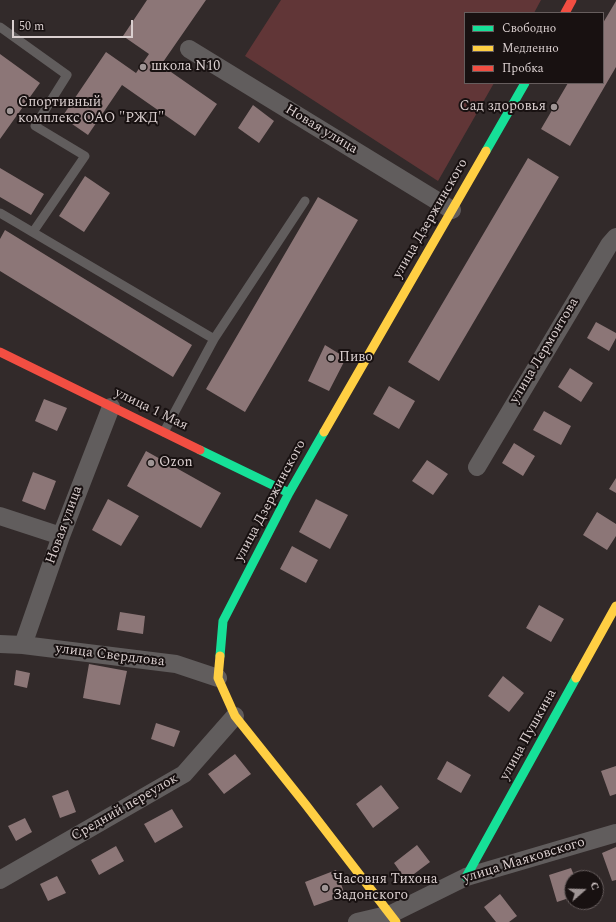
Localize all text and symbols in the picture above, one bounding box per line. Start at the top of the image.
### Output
scale bar [14,12,135,38]
legend [464,12,604,84]
text: 50 m [19,17,44,36]
text: Свободно [502,19,556,38]
text: Медленно [502,39,559,58]
place label: школа N10 [151,59,220,75]
text: Пробка [502,59,544,78]
marker: школа N10 [138,62,148,72]
place label: Спортивный комплекс ОАО "РЖД" [18,95,164,128]
place label: Сад здоровья [460,99,546,115]
street label: Новая улица [282,102,360,158]
marker: Сад здоровья [549,102,559,112]
marker: Спортивный комплекс ОАО "РЖД" [5,106,15,116]
street label: улица Дзержинского [390,156,472,282]
street label: улица Лермонтова [507,295,583,407]
place label: Пиво [339,350,373,366]
marker: Пиво [326,353,336,363]
street label: улица 1 Мая [112,385,190,435]
street label: улица Дзержинского [232,437,310,565]
place label: Ozon [159,455,193,471]
marker: Ozon [146,458,156,468]
street label: Новая улица [43,484,87,566]
street label: улица Свердлова [54,641,166,671]
street label: улица Пушкина [497,687,561,783]
street label: Средний переулок [69,771,181,845]
street label: улица Маяковского [461,834,587,888]
north arrow [564,870,604,910]
place label: Часовня Тихона Задонского [333,872,438,904]
text: С [585,879,604,893]
marker: Часовня Тихона Задонского [320,883,330,893]

